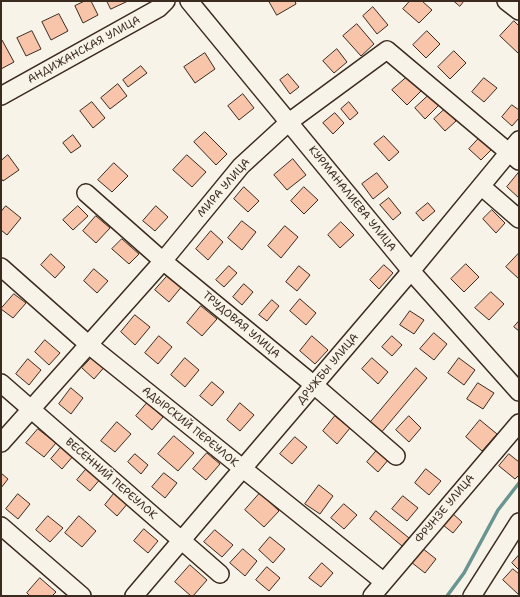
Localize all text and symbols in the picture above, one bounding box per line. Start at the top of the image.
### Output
street label: АНДИЖАНСКАЯ УЛИЦА [25,13,143,87]
street label: КУРМАНАЛИЕВА УЛИЦА [305,144,399,254]
street label: МИРА УЛИЦА [195,156,253,220]
street label: ТРУДОВАЯ УЛИЦА [200,289,282,361]
street label: ДРУЖБЫ УЛИЦА [295,331,361,407]
street label: АДЫРСКИЙ ПЕРЕУЛОК [139,384,241,470]
street label: ВЕСЕННИЙ ПЕРЕУЛОК [62,436,160,522]
street label: ФРУНЗЕ УЛИЦА [412,472,478,546]

